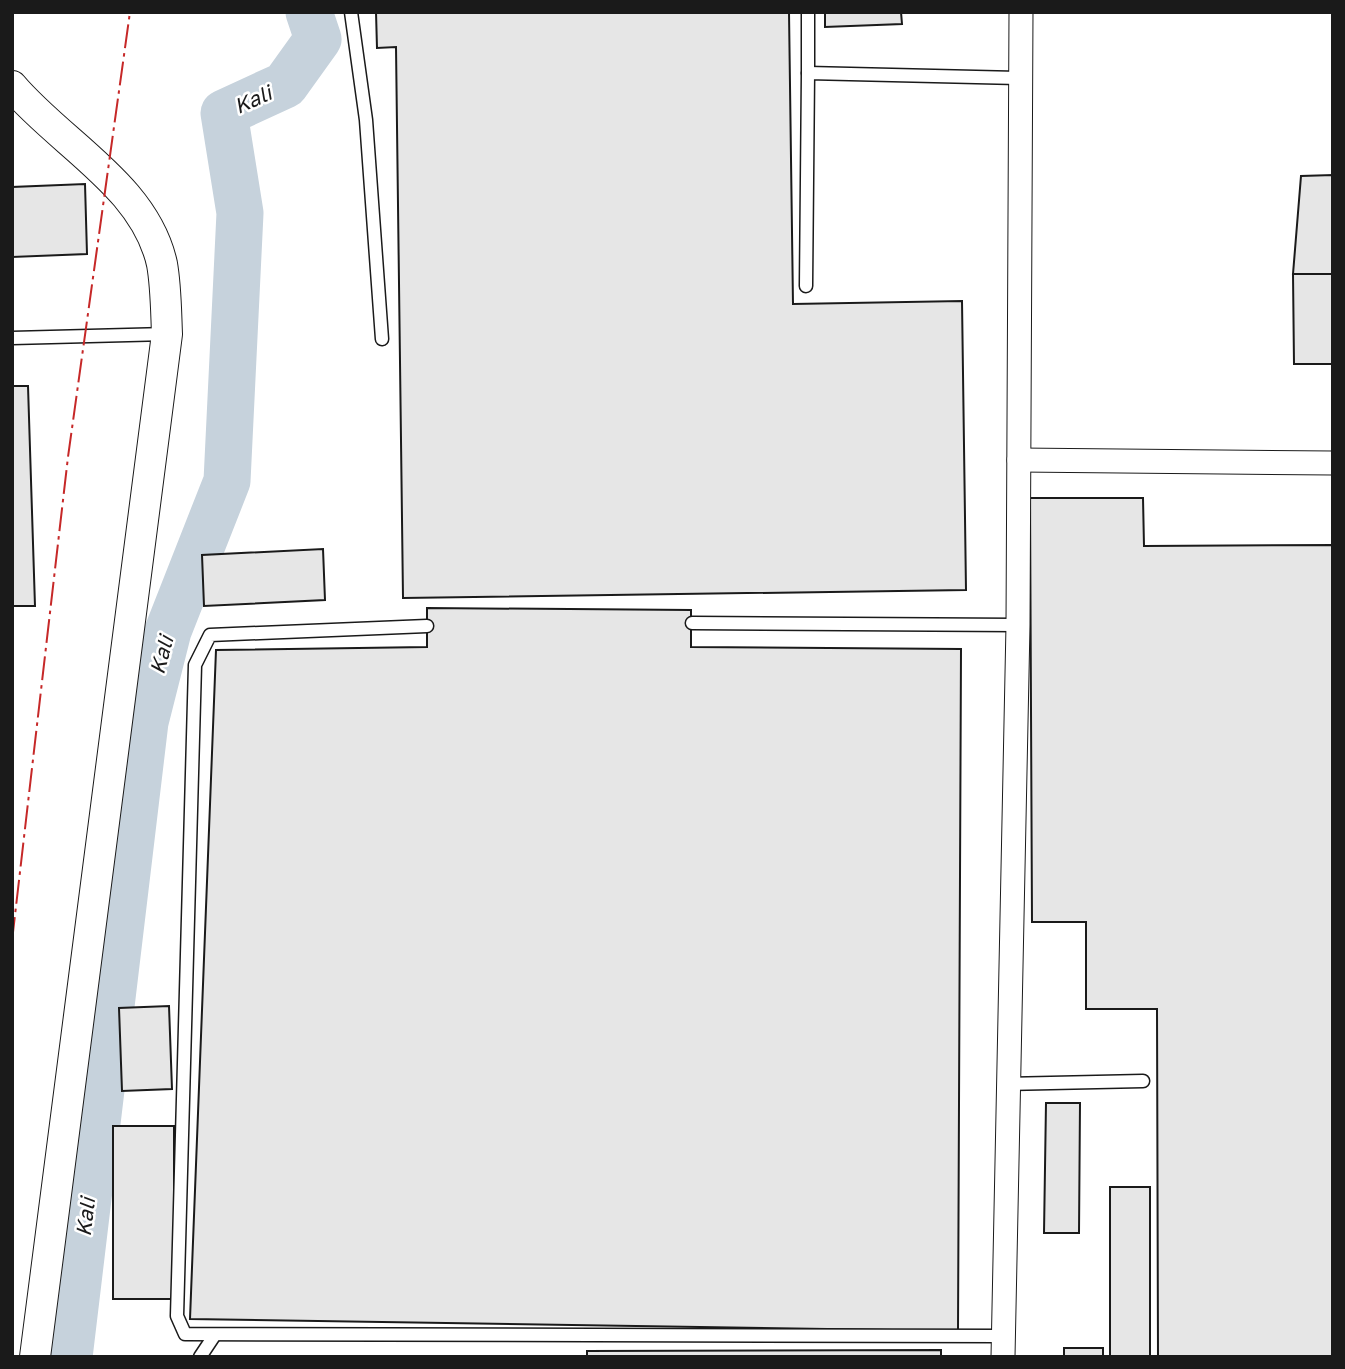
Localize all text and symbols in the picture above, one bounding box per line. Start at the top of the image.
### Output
water label: Kali [230,78,278,119]
water label: Kali [143,630,179,677]
water label: Kali [70,1194,101,1238]

